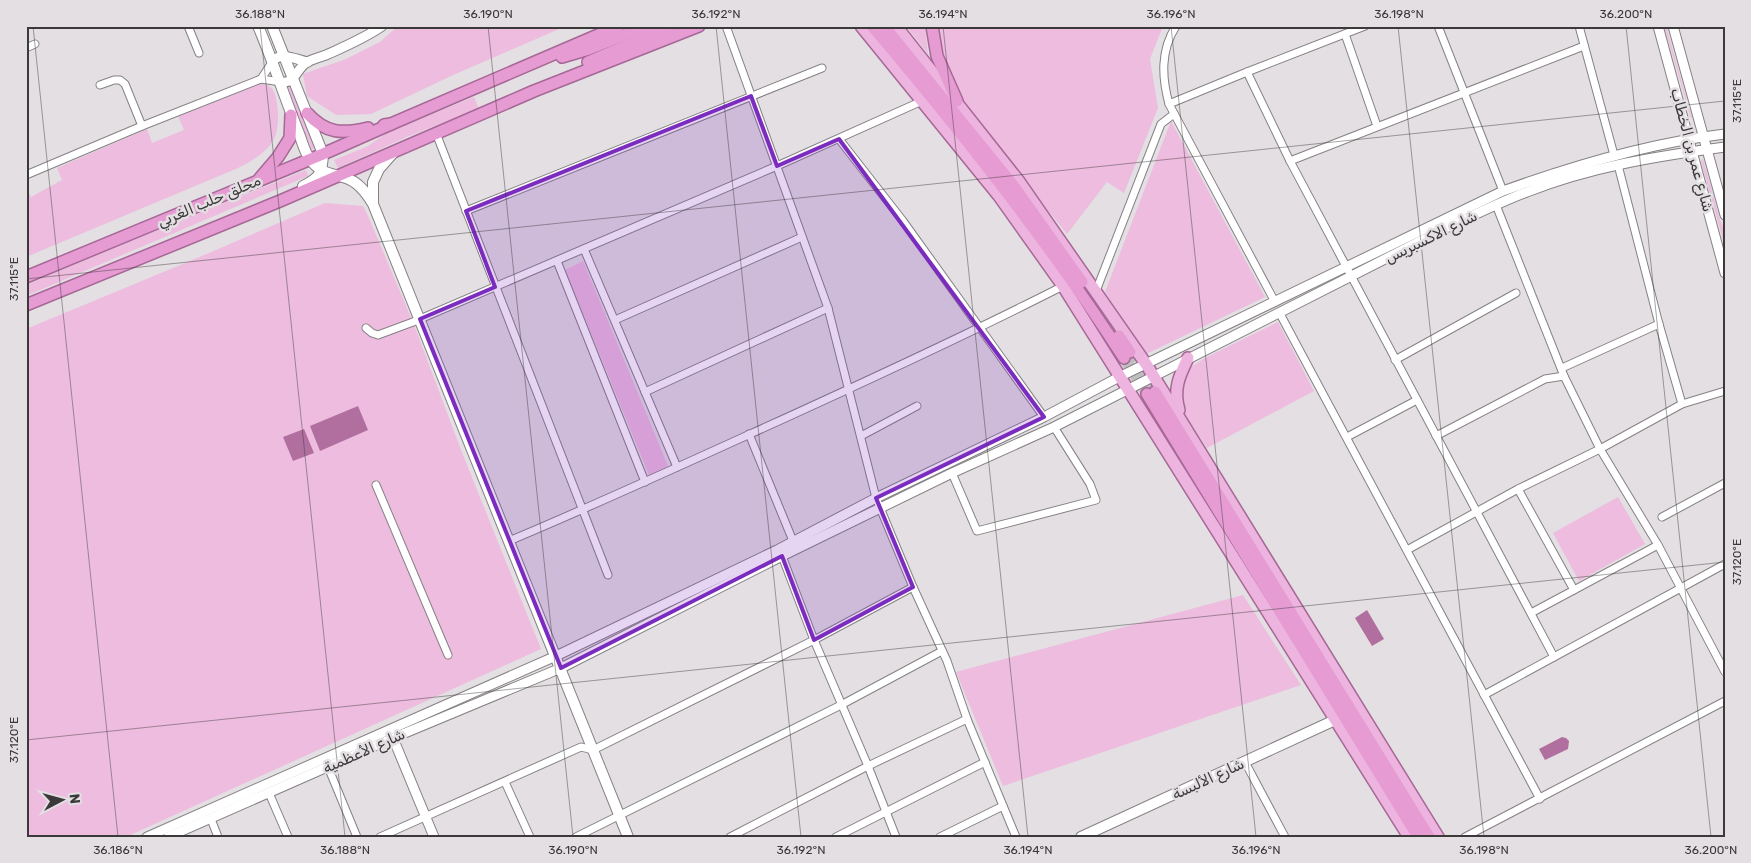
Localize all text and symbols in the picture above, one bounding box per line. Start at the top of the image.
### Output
text: 36.188°N [235,7,285,21]
text: 36.190°N [463,7,513,21]
text: 36.192°N [692,7,740,21]
text: 36.194°N [918,7,968,21]
text: 36.196°N [1146,7,1196,21]
text: 36.198°N [1374,7,1424,21]
text: 36.200°N [1600,7,1652,21]
text: 37.115°E [1730,79,1744,123]
street label: شارع عمر بن الخطاب [1665,86,1717,214]
street label: محلق حلب الغربي [154,171,265,234]
street label: شارع الاكسبريس [1382,207,1481,269]
text: 37.115°E [7,257,21,301]
text: 37.120°E [1730,539,1744,585]
text: 37.120°E [7,717,21,763]
street label: شارع الأعظمية [320,725,409,779]
street label: شارع الألبسة [1169,755,1248,805]
north arrow [38,776,88,826]
text: N [65,793,83,805]
text: 36.186°N [93,843,143,857]
text: 36.188°N [320,843,370,857]
text: 36.190°N [548,843,598,857]
text: 36.192°N [777,843,825,857]
text: 36.194°N [1003,843,1053,857]
text: 36.196°N [1231,843,1281,857]
text: 36.198°N [1459,843,1509,857]
text: 36.200°N [1685,843,1737,857]

